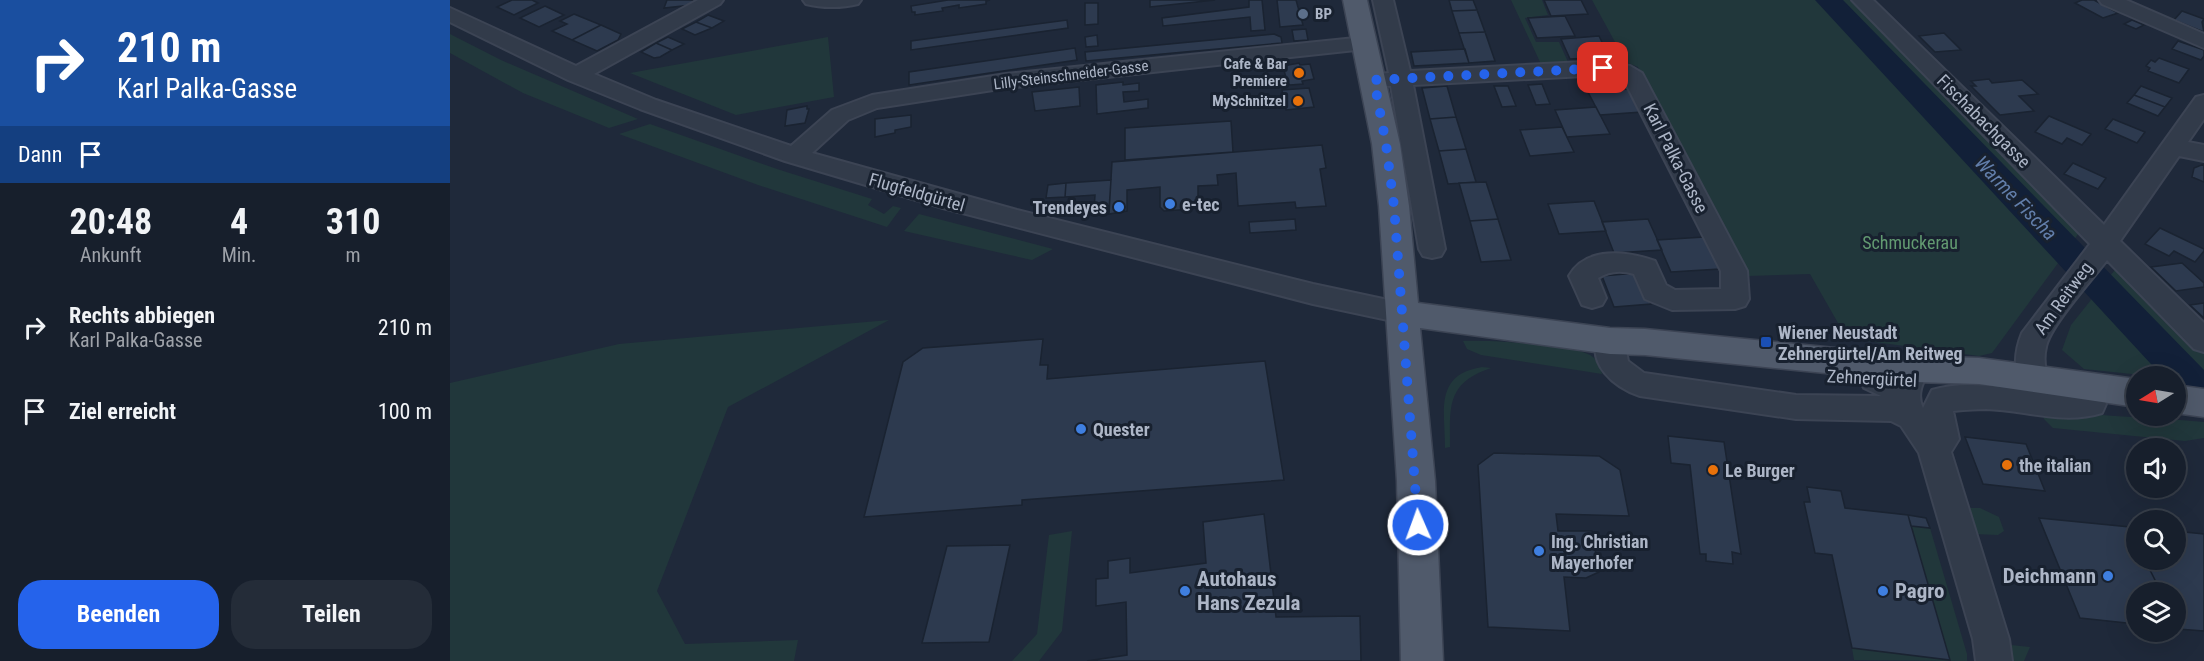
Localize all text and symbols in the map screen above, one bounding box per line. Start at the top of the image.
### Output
place label: BP [1315,5,1332,23]
marker: BP [1296,7,1310,21]
text: 210 m [117,23,222,72]
icon: right [18,24,96,102]
pin [1577,42,1628,93]
icon: arrive [1586,51,1619,84]
place label: Cafe & Bar Premiere [1223,55,1287,90]
street label: Lilly-Steinschneider-Gasse [993,57,1149,93]
marker: Cafe & Bar Premiere [1292,66,1306,80]
street label: Fischabachgasse [1933,70,2035,172]
text: Karl Palka-Gasse [117,73,297,105]
place label: MySchnitzel [1212,92,1286,110]
marker: MySchnitzel [1291,94,1305,108]
street label: Karl Palka-Gasse [1639,100,1713,216]
icon: arrive [74,138,107,171]
text: Dann [18,142,62,167]
water label: Warme Fischa [1970,151,2062,245]
street label: Flugfeldgürtel [867,168,967,216]
place label: e-tec [1182,194,1220,215]
place label: Trendeyes [1032,197,1107,218]
marker: e-tec [1163,197,1177,211]
marker: Trendeyes [1112,200,1126,214]
text: 20:48 [70,201,152,243]
text: 4 [230,201,248,243]
text: 310 [326,201,380,243]
park label: Schmuckerau [1862,232,1958,253]
text: Ankunft [80,243,142,267]
text: Min. [222,243,256,267]
text: m [346,243,361,267]
street label: Am Reitweg [2030,258,2096,338]
text: Rechts abbiegen [69,303,215,328]
icon: right [18,311,51,344]
text: 210 m [378,315,432,340]
place label: Wiener Neustadt Zehnergürtel/Am Reitweg [1778,322,1963,364]
text: Karl Palka-Gasse [69,328,202,352]
marker: Wiener Neustadt Zehnergürtel/Am Reitweg [1759,335,1773,349]
street label: Zehnergürtel [1826,365,1918,391]
north arrow [2126,366,2186,426]
map controls [2126,366,2186,642]
icon: arrive [18,395,51,428]
text: Ziel erreicht [69,399,176,424]
text: 100 m [378,399,432,424]
place label: Quester [1093,419,1150,440]
marker: Quester [1074,422,1088,436]
button: sound [2126,438,2186,498]
place label: the italian [2019,455,2091,476]
marker: the italian [2000,458,2014,472]
place label: Le Burger [1725,460,1795,481]
marker: Le Burger [1706,463,1720,477]
position arrow [1386,493,1450,557]
button: search [2126,510,2186,570]
place label: Ing. Christian Mayerhofer [1551,531,1648,573]
marker: Ing. Christian Mayerhofer [1532,544,1546,558]
place label: Deichmann [2003,564,2096,588]
place label: Autohaus Hans Zezula [1197,567,1301,615]
marker: Deichmann [2101,569,2115,583]
place label: Pagro [1895,579,1944,603]
button: Beenden [18,580,219,649]
button: Teilen [231,580,432,649]
button: layers [2126,582,2186,642]
marker: Autohaus Hans Zezula [1178,584,1192,598]
marker: Pagro [1876,584,1890,598]

